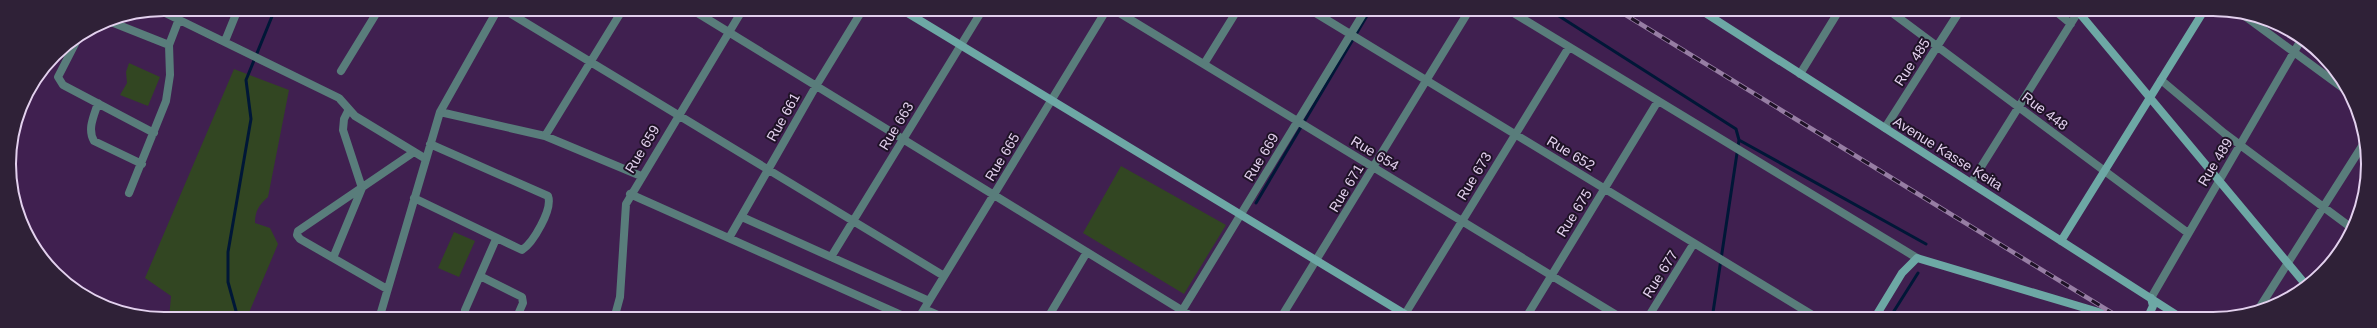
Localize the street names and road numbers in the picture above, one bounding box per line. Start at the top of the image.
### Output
street label: Rue 485 [1891,35,1933,89]
street label: Rue 448 [2019,89,2071,133]
street label: Rue 661 [763,90,803,144]
street label: Rue 663 [876,99,917,153]
street label: Avenue Kasse Keita [1890,113,2006,193]
street label: Rue 659 [622,122,663,176]
street label: Rue 665 [982,130,1023,184]
street label: Rue 669 [1241,130,1282,184]
street label: Rue 654 [1348,133,1402,174]
street label: Rue 652 [1544,133,1598,174]
street label: Rue 489 [2195,135,2236,189]
street label: Rue 673 [1454,149,1495,203]
street label: Rue 671 [1326,161,1367,215]
street label: Rue 675 [1553,186,1595,240]
street label: Rue 677 [1639,247,1681,301]

